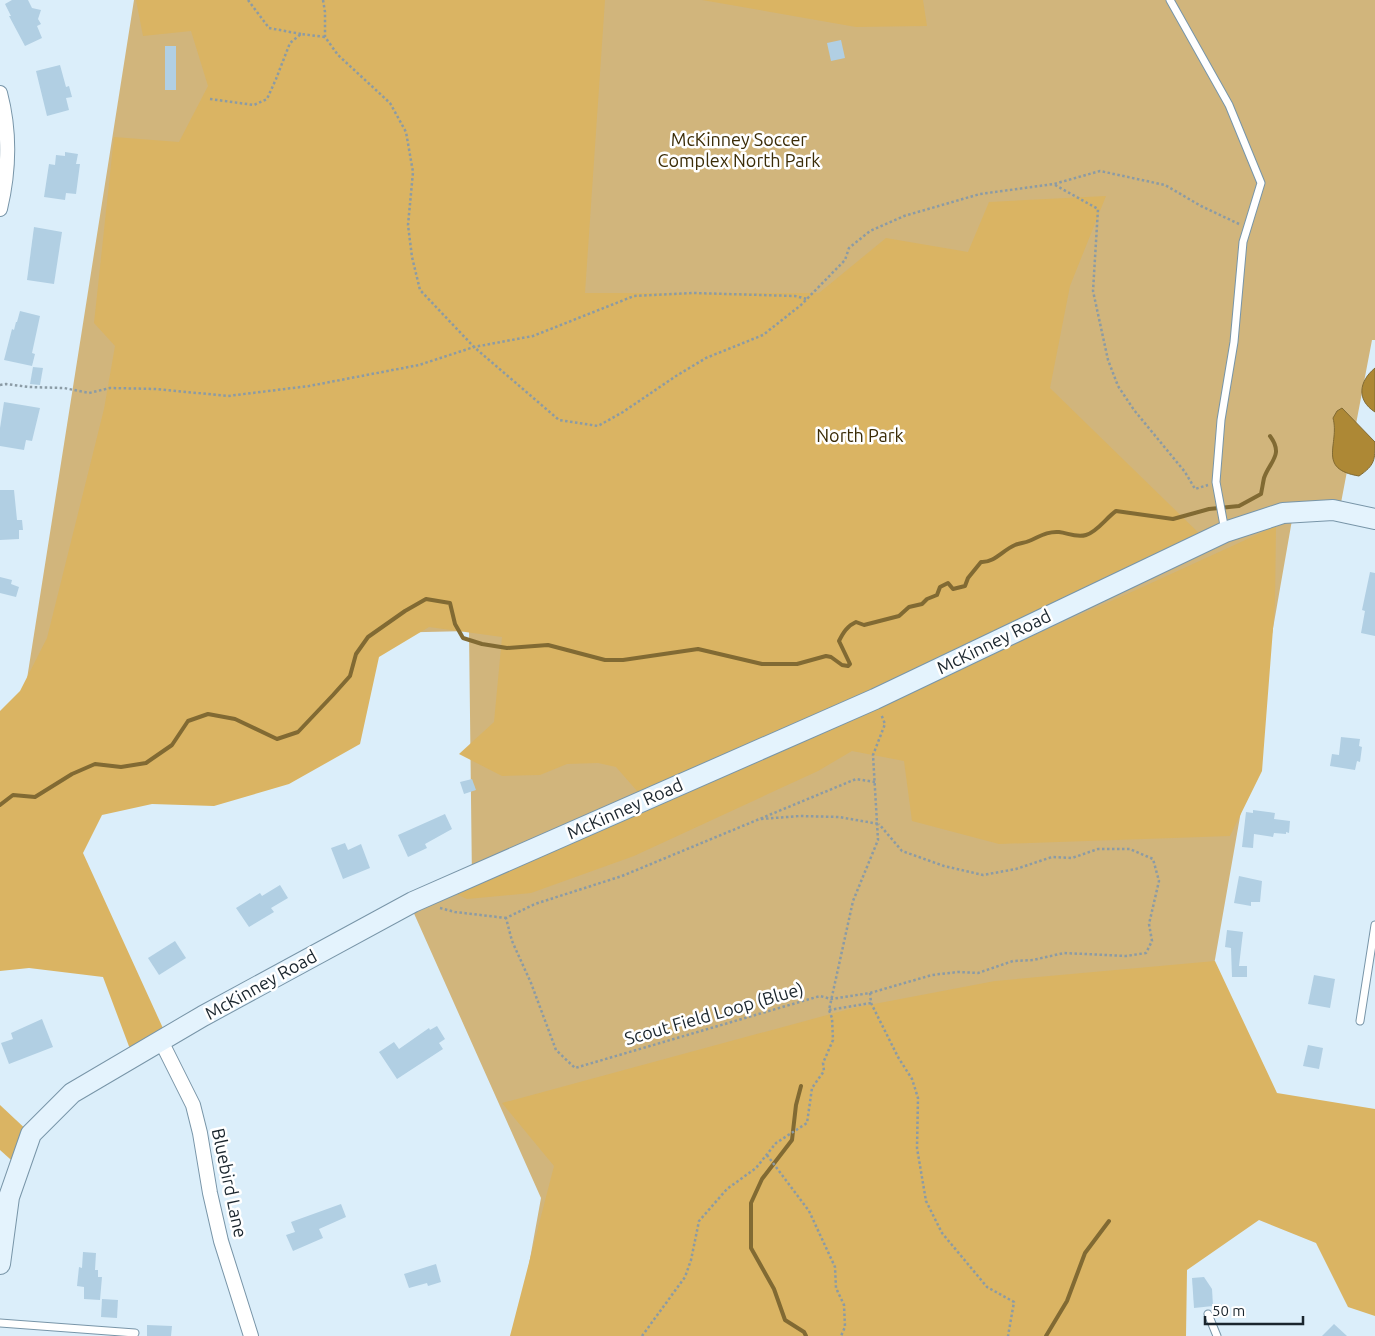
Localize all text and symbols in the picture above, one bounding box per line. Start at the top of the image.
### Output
park label: McKinney Soccer Complex North Park [658,129,820,170]
park label: North Park [816,425,904,445]
street label: McKinney Road [933,605,1054,677]
street label: McKinney Road [564,774,686,843]
street label: McKinney Road [201,945,320,1023]
street label: Scout Field Loop (Blue) [622,978,806,1049]
street label: Bluebird Lane [209,1126,251,1239]
scale bar [1205,1294,1302,1326]
text: 50 m [1212,1302,1245,1319]

